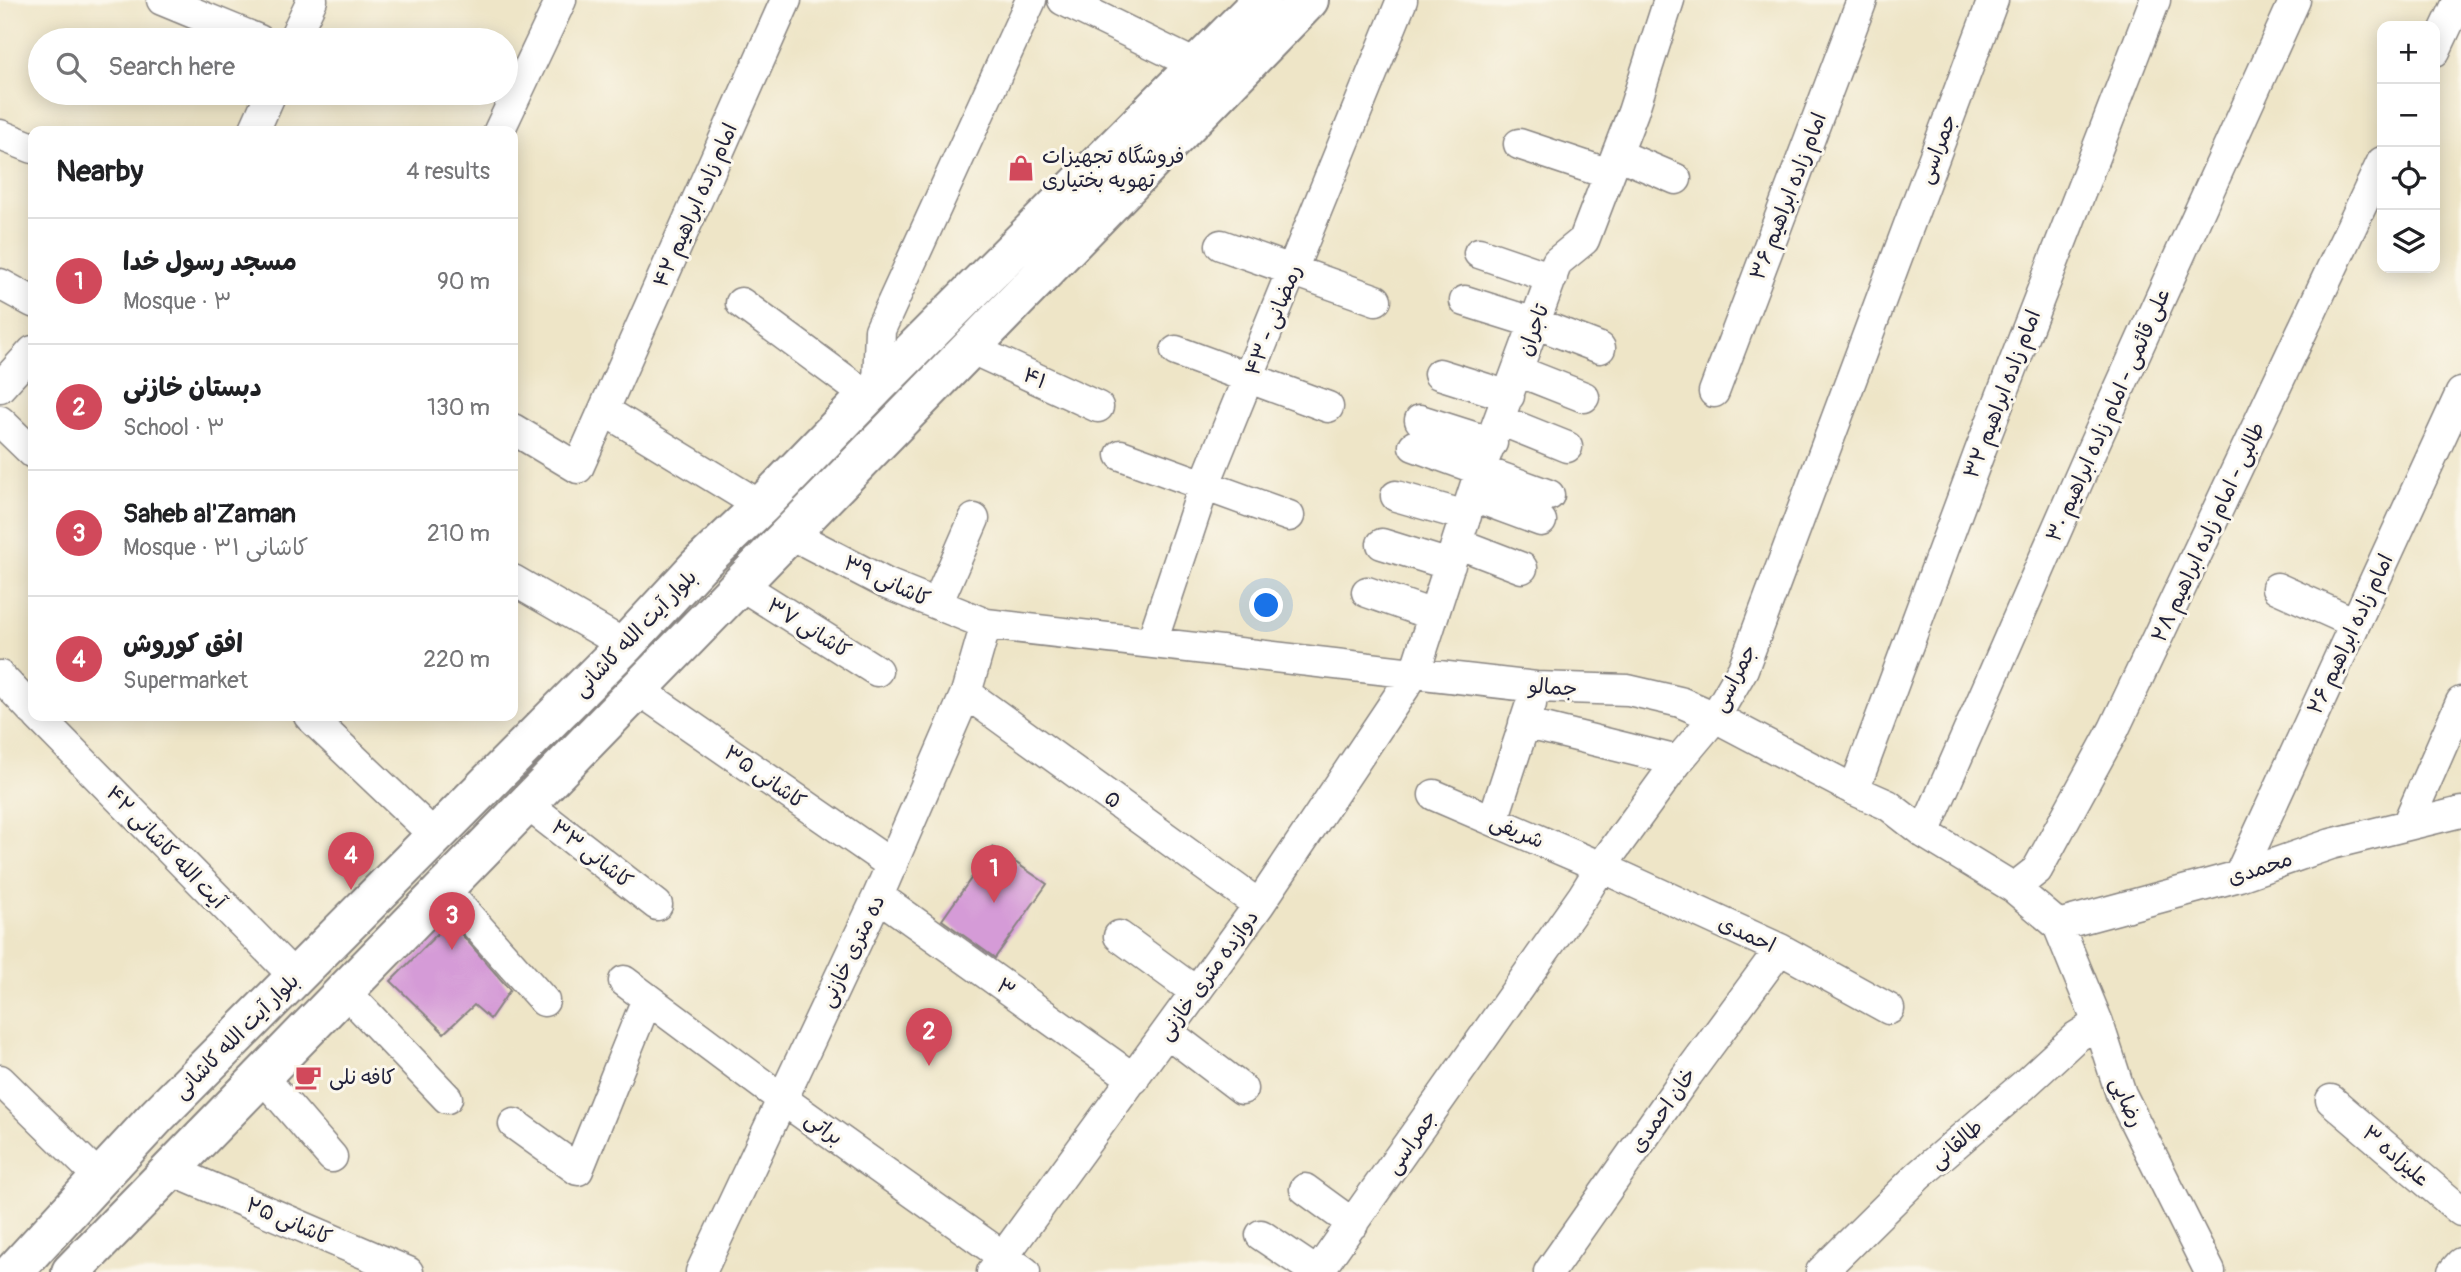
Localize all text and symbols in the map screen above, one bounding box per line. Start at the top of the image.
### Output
map controls [2377,21,2440,273]
button: + [2377,21,2440,84]
search box [28,28,518,105]
icon: search [52,48,90,86]
text: Search here [108,51,235,83]
button: − [2377,84,2440,147]
street label: امام زاده ابراهیم ۳۶ [1744,109,1835,284]
street label: جمراسی [1912,110,1963,188]
street label: امام زاده ابراهیم ۴۲ [647,119,746,292]
place label: فروشگاه تجهیزات تهویه بختیاری [1042,143,1185,194]
button: locate [2377,147,2440,210]
text: Nearby [56,153,143,190]
shop icon: فروشگاه تجهیزات تهویه بختیاری [1006,153,1036,183]
text: 4 results [406,157,490,186]
button: layers [2377,210,2440,273]
text: مسجد رسول خدا [123,246,297,278]
street label: رمضانی - ۴۳ [1239,261,1308,380]
text: 1 [75,267,84,296]
text: 90 m [437,267,490,296]
street label: علی قائمی - امام زاده ابراهیم ۳۰ [2040,284,2178,547]
text: Mosque · ۳ [123,287,232,316]
street label: تاجران [1512,300,1556,360]
street label: امام زاده ابراهیم ۳۲ [1958,306,2049,483]
street label: ۴۱ [1018,361,1051,396]
text: دبستان خازنی [123,372,262,404]
text: 2 [73,393,85,422]
text: 130 m [427,393,490,422]
text: School · ۳ [123,413,225,442]
street label: طالبی - امام زاده ابراهیم ۲۸ [2146,418,2273,647]
text: Saheb al'Zaman [123,498,296,530]
text: 3 [73,519,85,548]
text: 210 m [427,519,490,548]
text: Mosque · کاشانی ۳۱ [123,533,308,562]
street label: کاشانی ۳۹ [839,550,934,613]
street label: امام زاده ابراهیم ۲۶ [2301,550,2401,720]
street label: بلوار آیت الله کاشانی [568,564,703,703]
your location [1249,588,1283,622]
street label: کاشانی ۳۷ [762,592,856,665]
text: افق کوروش [123,628,243,660]
street label: جمراسی [1706,640,1763,717]
text: 4 [72,645,86,674]
text: 220 m [423,645,490,674]
text: Supermarket [123,666,248,695]
street label: جمالو [1527,672,1578,703]
street label: کاشانی ۳۵ [719,739,811,815]
street label: آیت الله کاشانی ۴۲ [100,780,232,915]
street label: ۵ [1099,784,1127,815]
street label: شریفی [1486,808,1548,855]
street label: کاشانی ۳۳ [545,814,638,895]
pin: 4 [328,832,374,890]
pin: 1 [971,845,1017,903]
street label: محمدی [2224,845,2296,892]
street label: ده متری خازنی [814,891,891,1012]
pin: 3 [429,892,475,950]
street label: دوازده متری خازنی [1152,905,1265,1046]
street label: احمدی [1714,910,1780,959]
street label: بلوار آیت الله کاشانی [168,968,305,1105]
street label: ۳ [991,972,1021,1004]
pin: 2 [906,1008,952,1066]
cafe icon: کافه نلی [293,1062,323,1092]
street label: خان احمدی [1624,1062,1703,1158]
place label: کافه نلی [329,1064,396,1091]
street label: رضایی [2104,1073,2150,1132]
street label: جمراسی [1380,1105,1443,1180]
street label: براتی [799,1106,848,1151]
street label: طالقانی [1924,1114,1989,1175]
street label: علیزاده ۳ [2356,1120,2435,1193]
street label: کاشانی ۲۵ [242,1191,336,1252]

